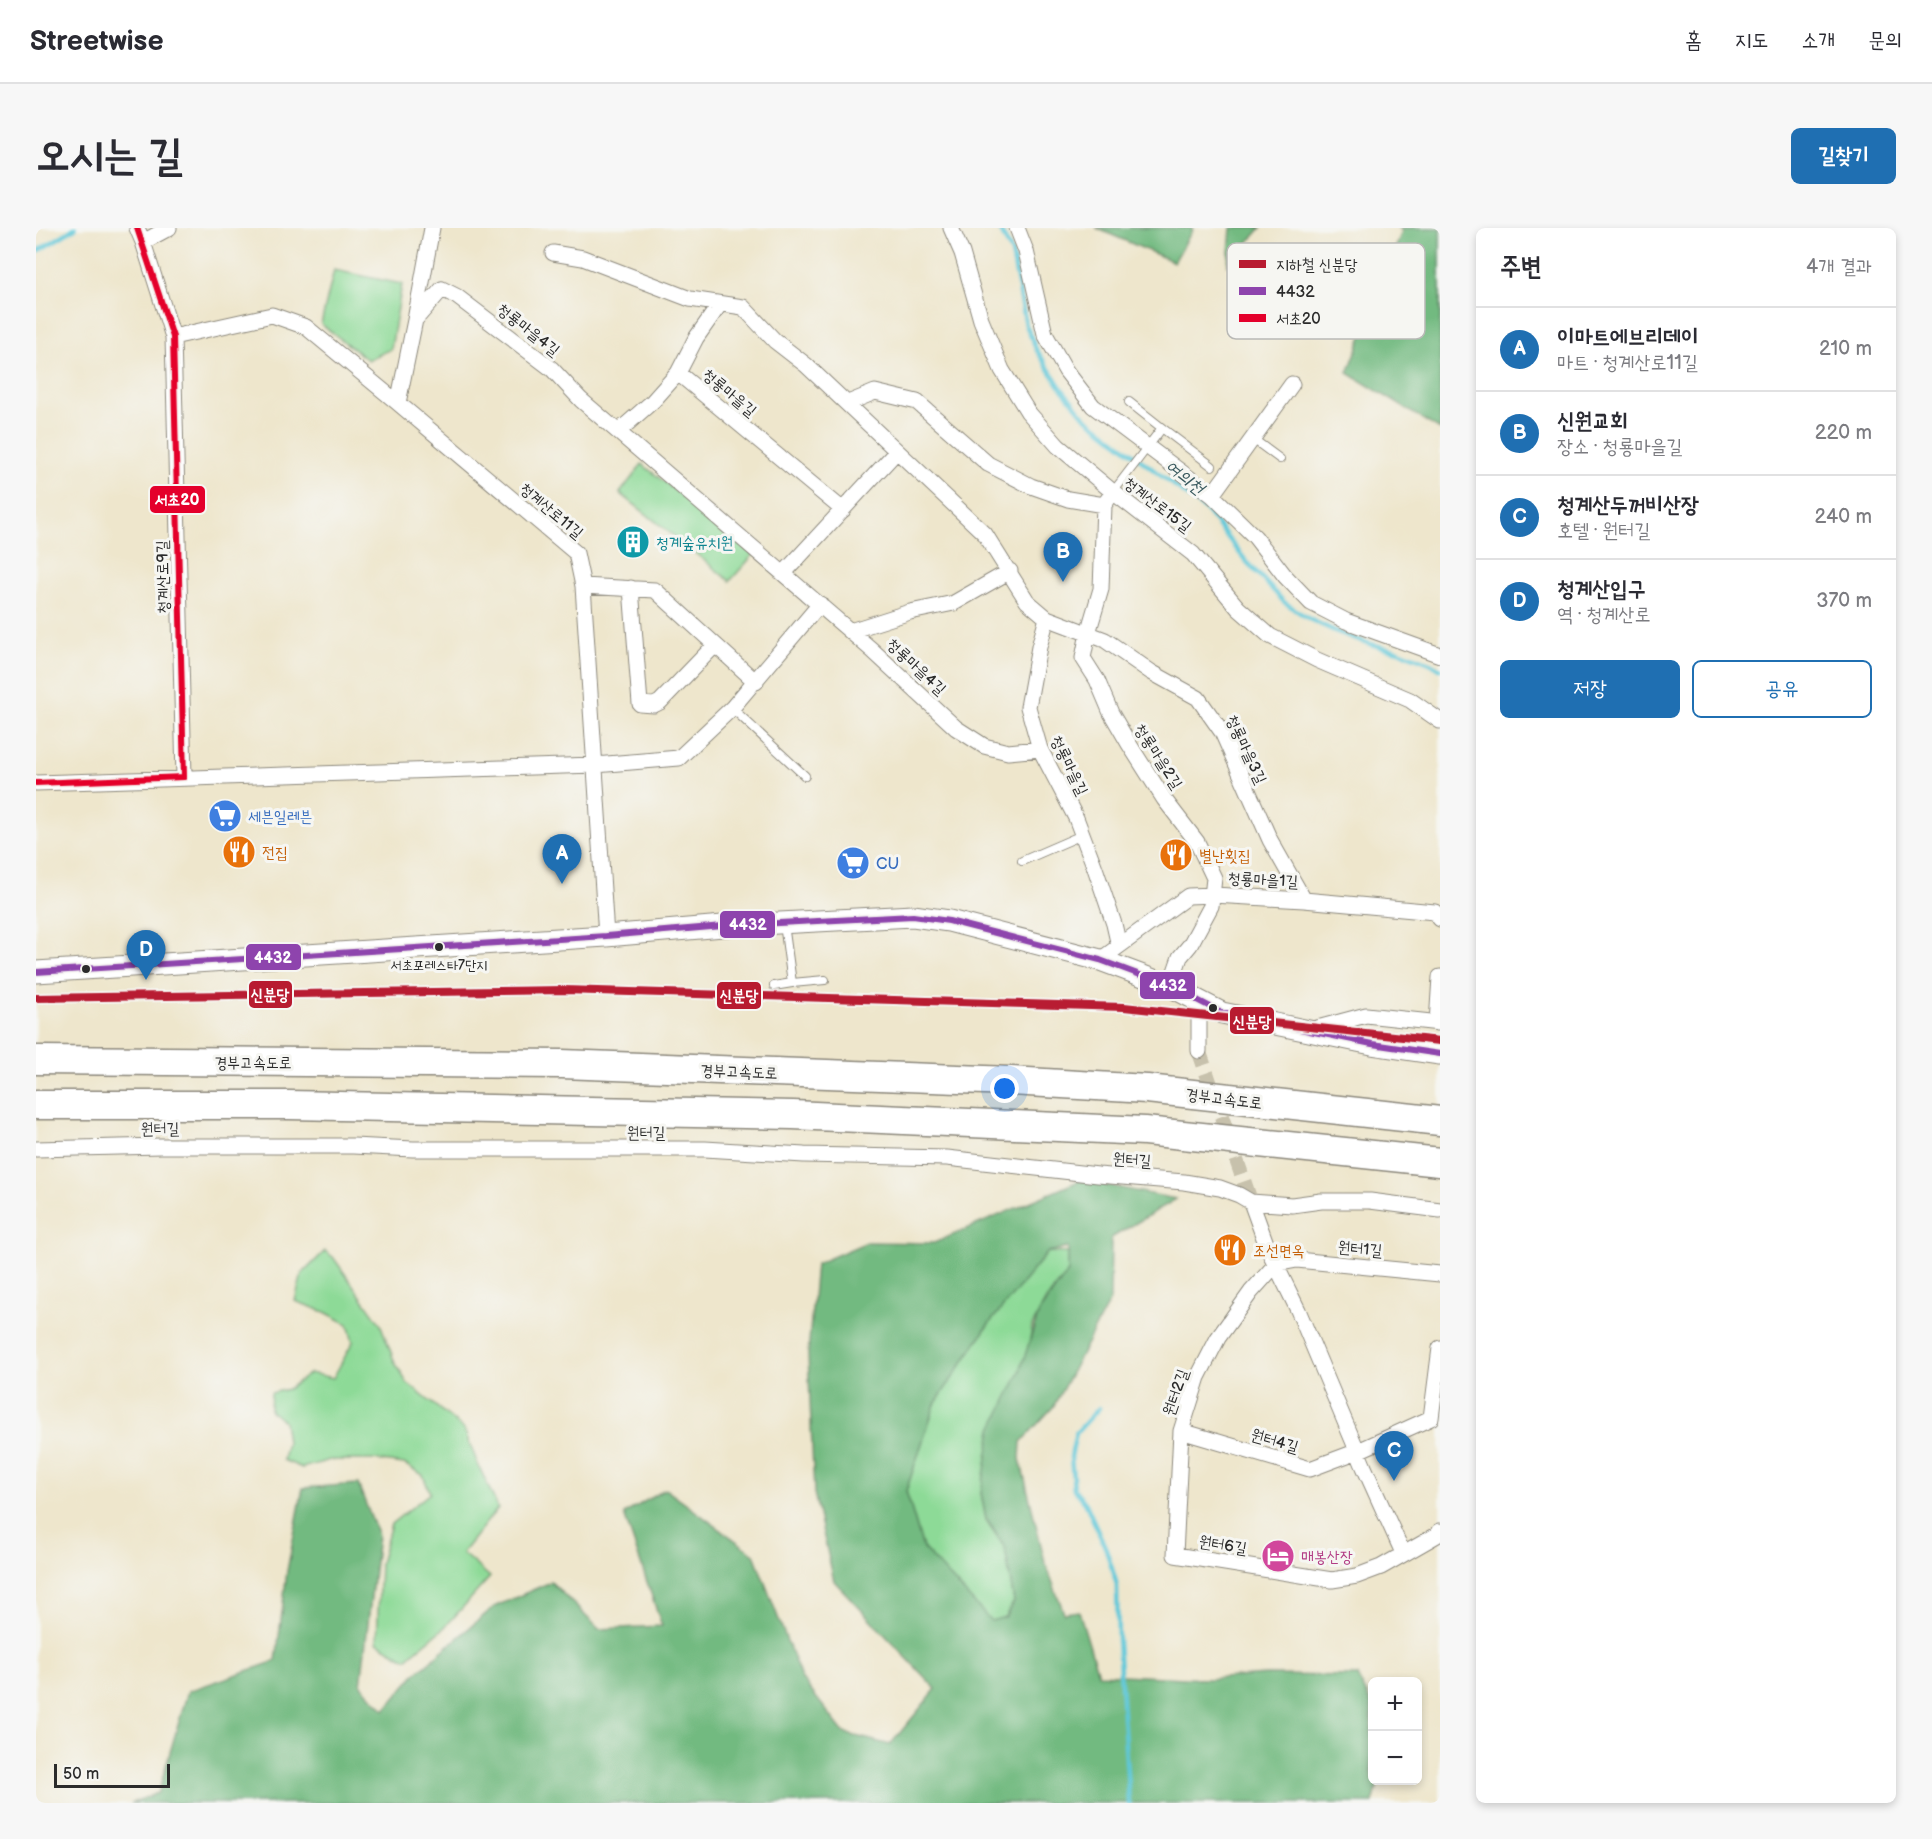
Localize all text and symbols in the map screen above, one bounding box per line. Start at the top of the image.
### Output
text: Streetwise [30,25,163,58]
text: 홈 [1685,28,1702,53]
text: 지도 [1735,28,1768,53]
text: 소개 [1801,28,1835,53]
text: 문의 [1868,28,1902,53]
button: 길찾기 [1791,128,1896,184]
text: 오시는 길 [36,131,183,182]
legend [1227,243,1425,339]
text: 주변 [1500,252,1542,283]
text: 4개 결과 [1806,255,1872,279]
text: 지하철 신분당 [1276,256,1358,275]
text: 4432 [1276,283,1315,302]
street label: 청룡마을4길 [493,300,563,361]
text: 서초20 [1276,310,1321,329]
text: 이마트에브리데이 [1557,324,1699,351]
text: A [1513,337,1526,361]
text: 210 m [1819,337,1872,361]
text: 마트 · 청계산로11길 [1557,351,1698,375]
street label: 청룡마을길 [698,365,760,421]
text: 신원교회 [1557,408,1628,435]
text: B [1512,421,1527,445]
text: 220 m [1815,421,1872,445]
text: 장소 · 청룡마을길 [1557,435,1683,459]
water label: 여의천 [1161,456,1209,500]
street label: 청계산로15길 [1120,474,1195,537]
street label: 청계산로11길 [516,479,587,543]
line badge: 서초20 [149,485,206,514]
text: 서초20 [154,491,200,510]
text: 청계산두꺼비산장 [1557,492,1699,519]
text: C [1512,505,1527,529]
text: 240 m [1815,505,1872,529]
text: 호텔 · 원터길 [1557,519,1651,543]
building icon: 청계숲유치원 [615,524,651,560]
pin: B [1044,532,1082,582]
place label: 청계숲유치원 [656,534,733,553]
street label: 청계산로9길 [153,540,174,614]
text: 청계산입구 [1557,576,1646,603]
text: D [1513,589,1526,613]
text: 370 m [1816,589,1872,613]
text: 역 · 청계산로 [1557,603,1651,627]
street label: 청룡마을4길 [882,635,950,699]
button: 저장 [1500,660,1680,718]
button: 공유 [1692,660,1872,718]
street label: 청룡마을3길 [1221,712,1270,787]
street label: 청룡마을2길 [1130,721,1186,793]
street label: 청룡마을길 [1046,733,1091,799]
supermarket icon: 세븐일레븐 [207,798,243,834]
place label: 세븐일레븐 [248,808,312,827]
restaurant icon: 전집 [221,834,257,870]
pin: A [542,834,582,884]
restaurant icon: 별난횟집 [1158,837,1194,873]
place label: 전집 [262,844,288,863]
supermarket icon: CU [835,845,871,881]
place label: 별난횟집 [1199,847,1251,866]
place label: CU [876,855,899,874]
street label: 청룡마을1길 [1227,869,1299,892]
line badge: 4432 [719,910,776,939]
text: 4432 [729,916,767,935]
pin: D [126,930,166,980]
marker: 서초포레스타7단지 [433,941,445,953]
line badge: 4432 [245,943,302,971]
text: 4432 [254,949,292,968]
place label: 서초포레스타7단지 [391,957,488,974]
unlabelled marker [80,963,92,975]
line badge: 4432 [1139,971,1196,1000]
text: 4432 [1149,977,1187,996]
line badge: 신분당 [248,980,293,1009]
line badge: 신분당 [716,981,762,1010]
text: 신분당 [251,986,289,1005]
text: 신분당 [720,987,758,1006]
unlabelled marker [1207,1002,1219,1014]
line badge: 신분당 [1229,1006,1275,1035]
text: 신분당 [1233,1013,1271,1032]
street label: 경부고속도로 [214,1054,292,1073]
street label: 경부고속도로 [700,1062,778,1083]
your location [990,1074,1019,1103]
street label: 경부고속도로 [1184,1085,1263,1114]
street label: 원터길 [141,1120,180,1139]
street label: 원터길 [627,1124,665,1143]
street label: 원터길 [1112,1150,1152,1171]
restaurant icon: 조선면옥 [1212,1232,1248,1268]
street label: 원터1길 [1337,1238,1383,1261]
place label: 조선면옥 [1253,1242,1305,1261]
street label: 원터2길 [1160,1367,1193,1418]
street label: 원터4길 [1249,1426,1301,1457]
pin: C [1374,1432,1414,1481]
street label: 원터6길 [1197,1532,1248,1559]
hotel icon: 매봉산장 [1260,1538,1296,1574]
place label: 매봉산장 [1301,1548,1353,1567]
map controls [1368,1677,1422,1785]
button: + [1368,1677,1422,1731]
button: − [1368,1731,1422,1785]
scale bar [54,1761,170,1788]
text: 50 m [63,1765,99,1784]

